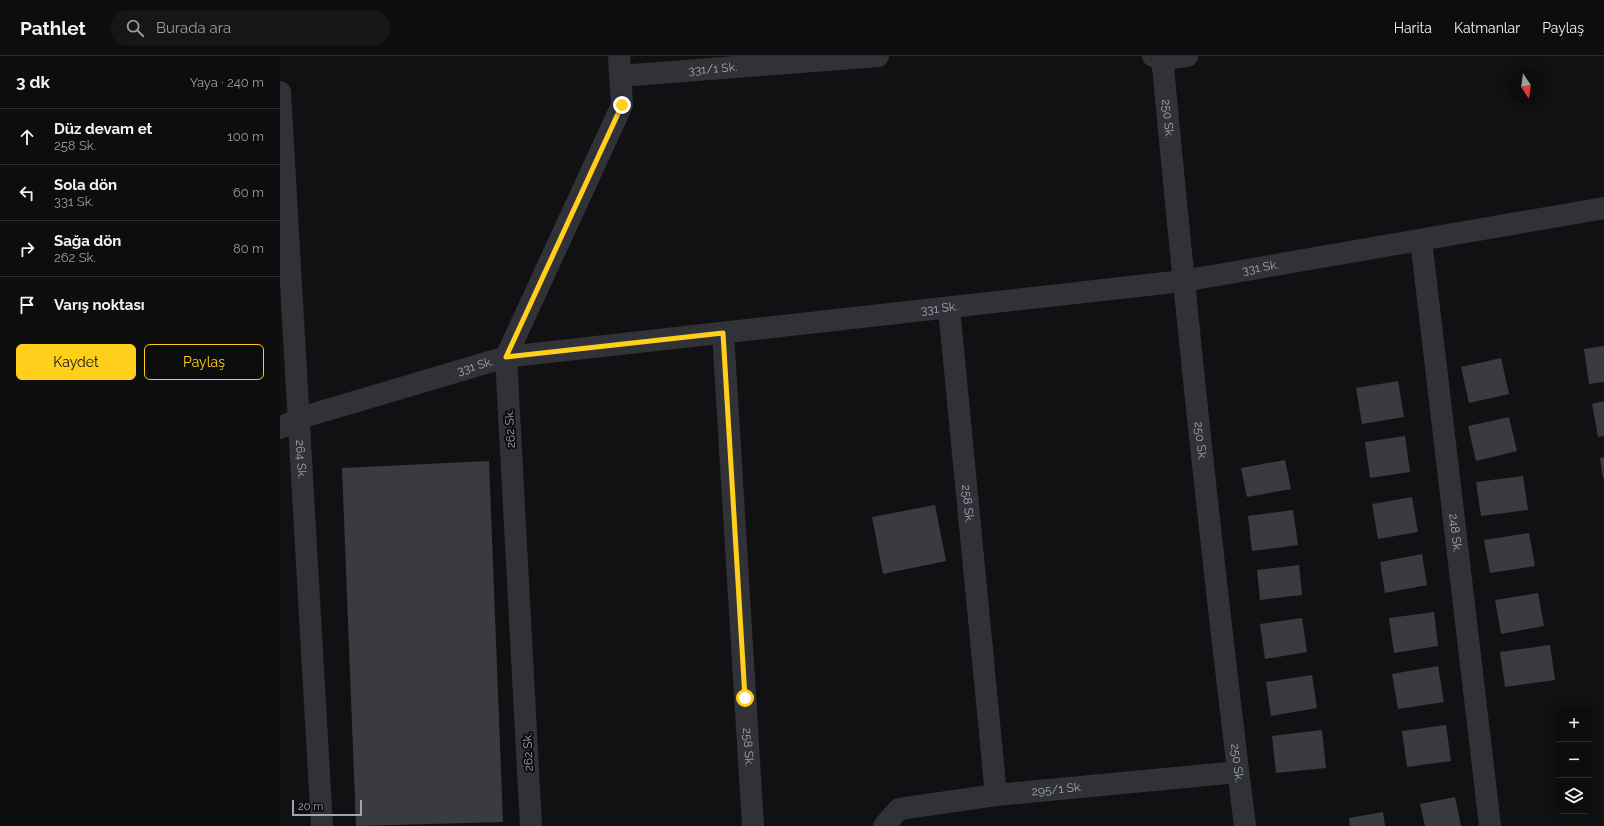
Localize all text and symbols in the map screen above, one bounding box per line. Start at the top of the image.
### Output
search box [110,10,390,46]
text: Pathlet [20,17,86,39]
icon: search [124,17,146,39]
text: Burada ara [156,19,231,37]
text: Harita [1394,20,1432,36]
text: Katmanlar [1454,20,1520,36]
text: Paylaş [1542,20,1584,36]
street label: 331/1 Sk. [688,60,738,78]
north arrow [1508,68,1544,104]
text: 3 dk [16,72,50,92]
text: Yaya · 240 m [190,75,264,90]
route end [613,96,631,114]
street label: 250 Sk. [1159,99,1177,139]
text: Düz devam et [54,120,152,138]
icon: ahead [16,126,38,148]
text: 100 m [227,129,264,144]
text: 258 Sk. [54,138,96,153]
text: Sola dön [54,176,117,194]
icon: left [16,182,38,204]
text: 60 m [233,185,264,200]
text: 331 Sk. [54,194,94,209]
text: Sağa dön [54,232,121,250]
icon: right [16,238,38,260]
text: 80 m [233,241,264,256]
text: 262 Sk. [54,250,96,265]
street label: 331 Sk. [1241,258,1280,278]
icon: arrive [16,294,38,316]
text: Varış noktası [54,296,145,314]
street label: 331 Sk. [920,299,958,317]
button: Kaydet [16,344,136,380]
button: Paylaş [144,344,264,380]
street label: 331 Sk. [455,354,495,378]
street label: 262 Sk. [502,409,518,449]
street label: 250 Sk. [1191,421,1210,461]
street label: 264 Sk. [293,439,309,479]
street label: 258 Sk. [959,484,977,524]
street label: 248 Sk. [1446,513,1465,553]
route start [736,689,754,707]
map controls [1556,706,1592,814]
button: + [1556,706,1592,742]
street label: 258 Sk. [740,727,756,767]
street label: 262 Sk. [520,732,536,772]
button: − [1556,742,1592,778]
street label: 250 Sk. [1228,743,1247,783]
button: layers [1556,778,1592,814]
street label: 295/1 Sk. [1031,780,1083,799]
scale bar [292,798,362,817]
text: 20 m [298,800,323,813]

